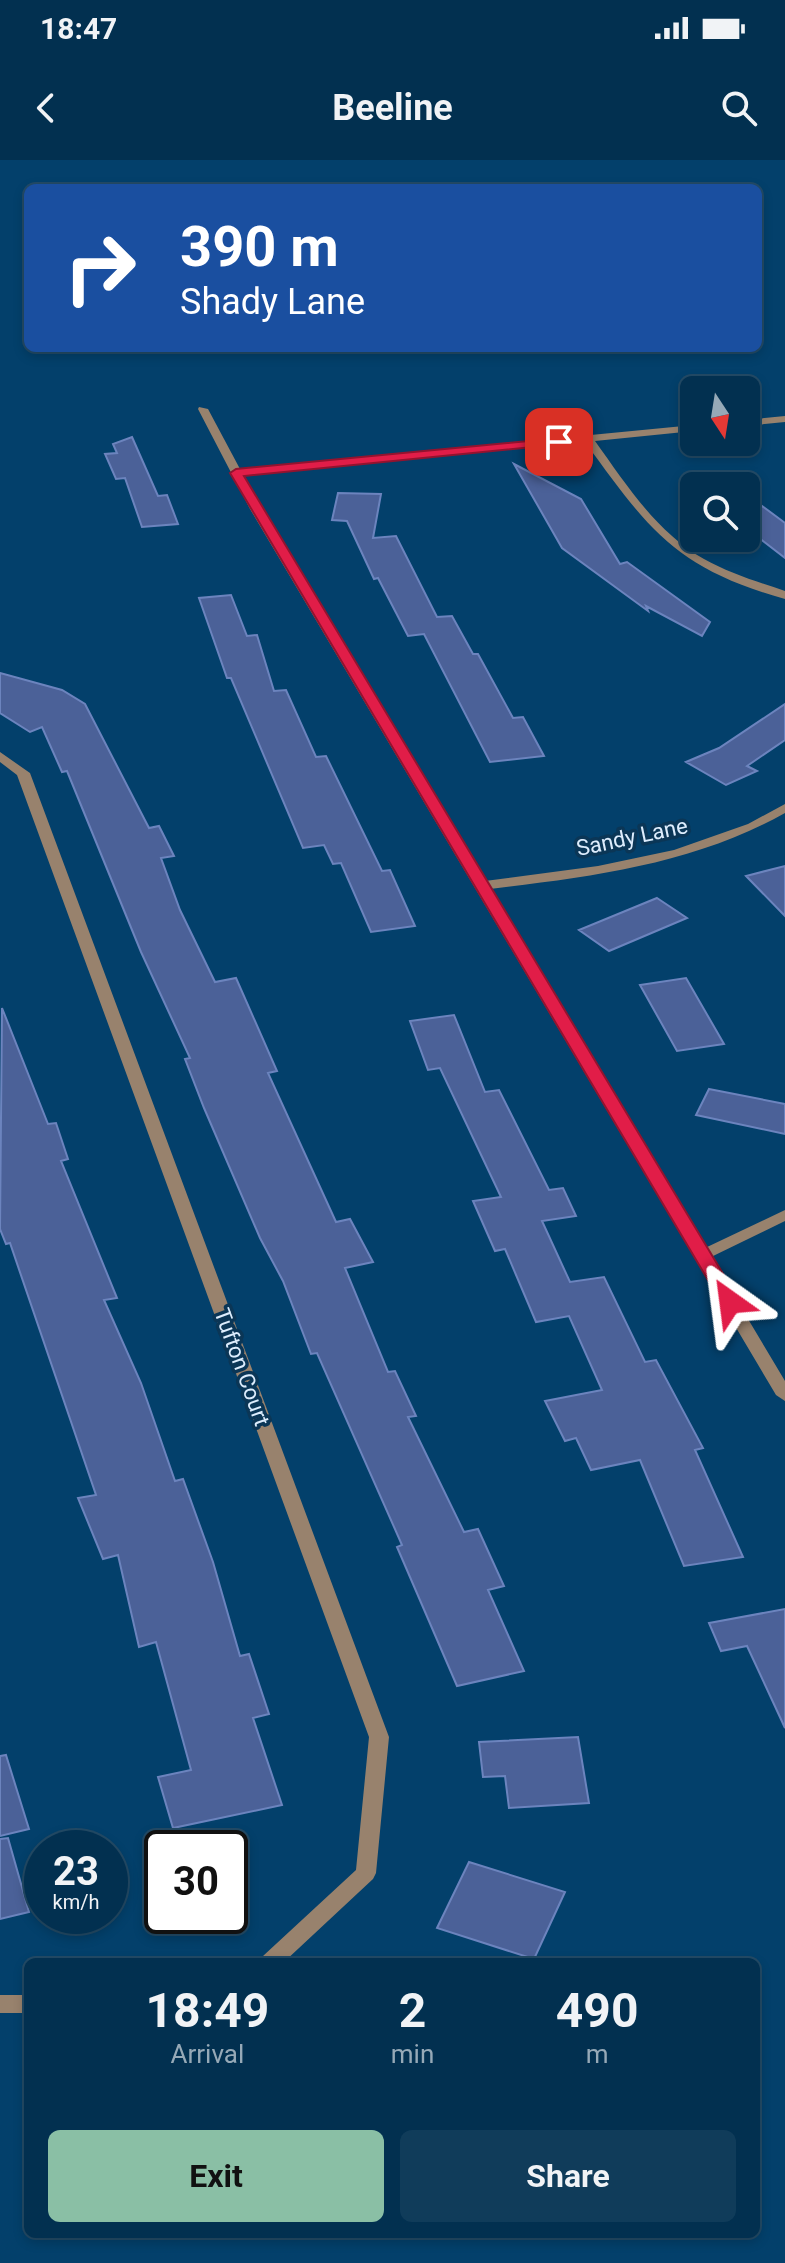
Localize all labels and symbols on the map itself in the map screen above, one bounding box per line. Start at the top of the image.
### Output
north arrow [680,376,760,456]
pin [525,408,593,476]
street label: Sandy Lane [574,813,690,861]
position arrow [688,1260,772,1344]
street label: Tufton Court [209,1305,275,1429]
speed limit sign: 30 [144,1830,248,1934]

